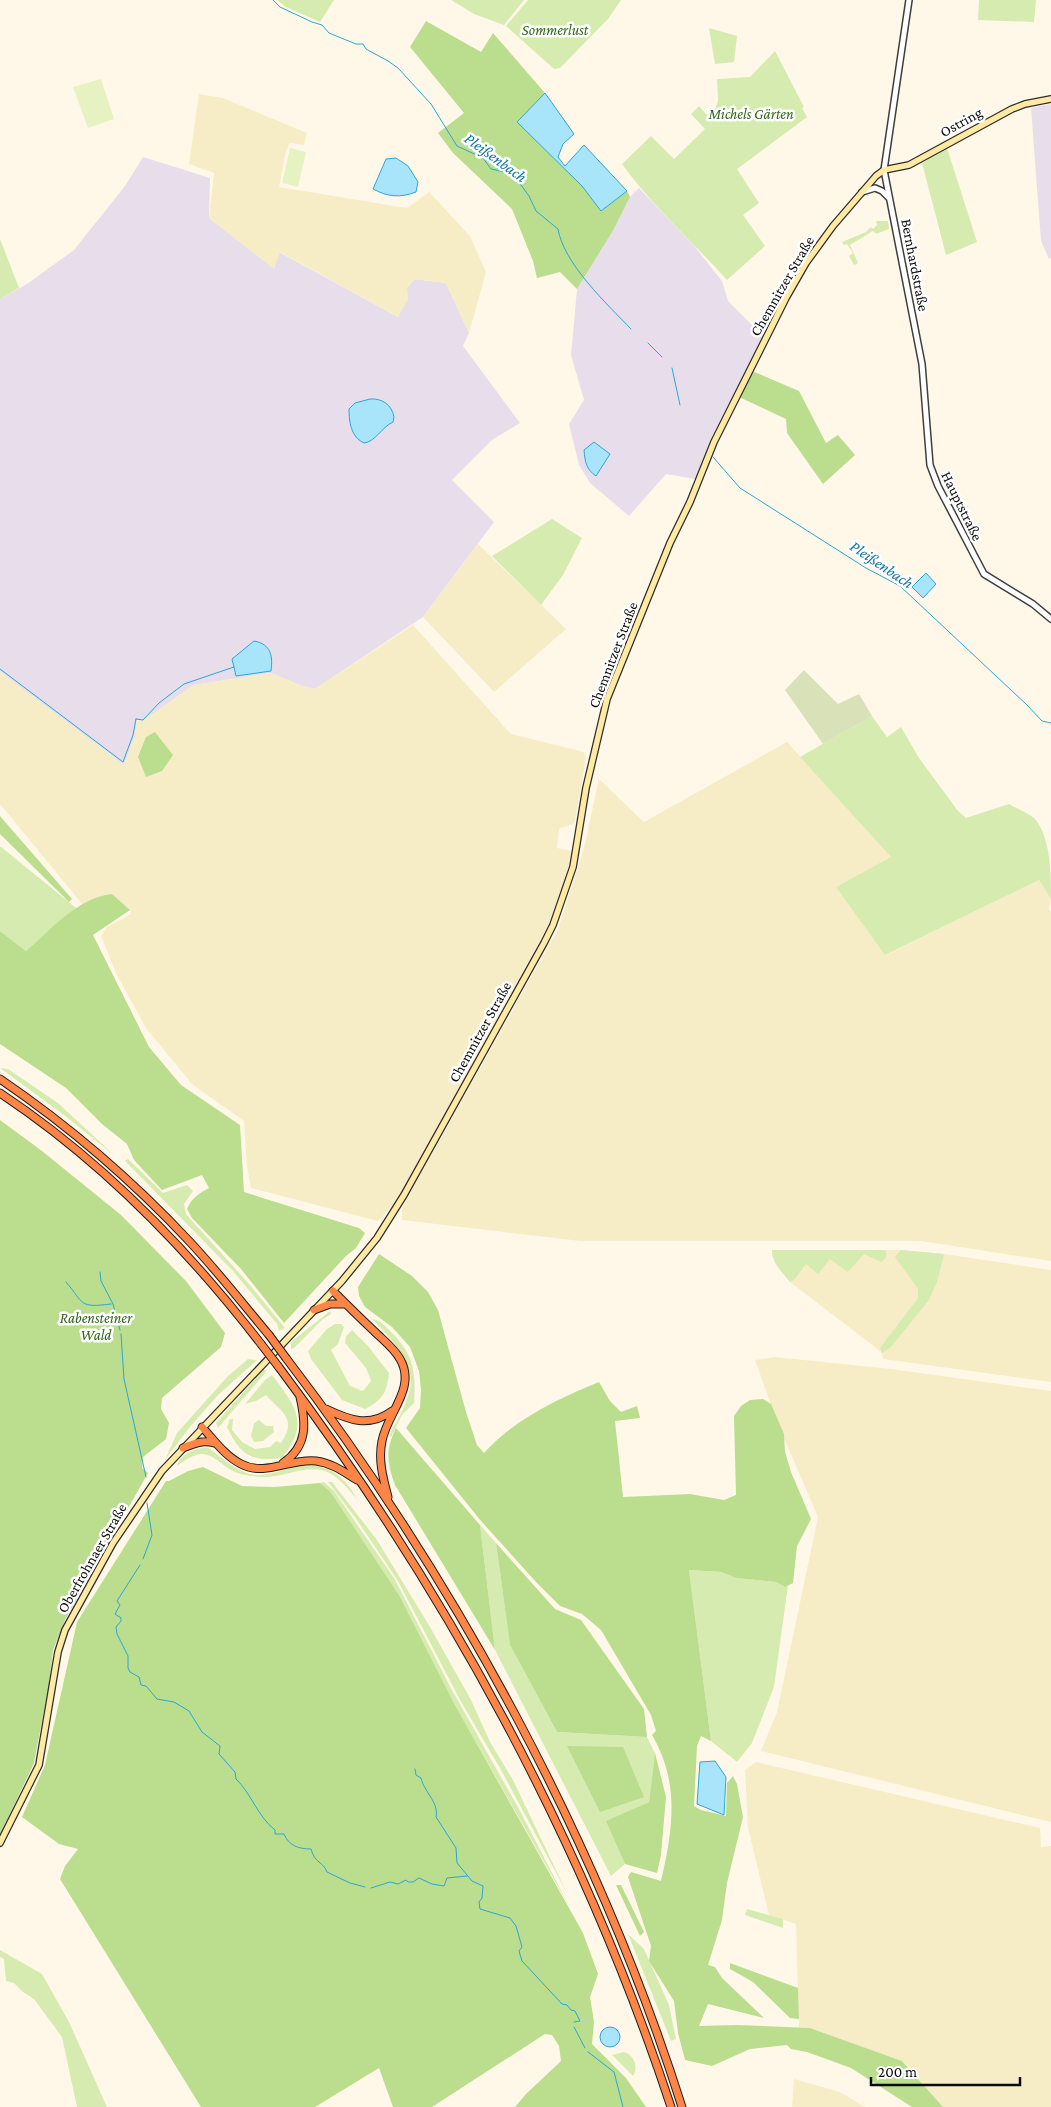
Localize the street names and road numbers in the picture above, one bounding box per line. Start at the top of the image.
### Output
street label: Ostring [937,104,985,141]
street label: Bernhardstraße [898,217,932,313]
street label: Chemnitzer Straße [747,233,817,339]
street label: Hauptstraße [937,469,986,544]
street label: Chemnitzer Straße [585,599,641,710]
street label: Chemnitzer Straße [446,979,514,1085]
street label: Oberfrohnaer Straße [54,1500,130,1615]

